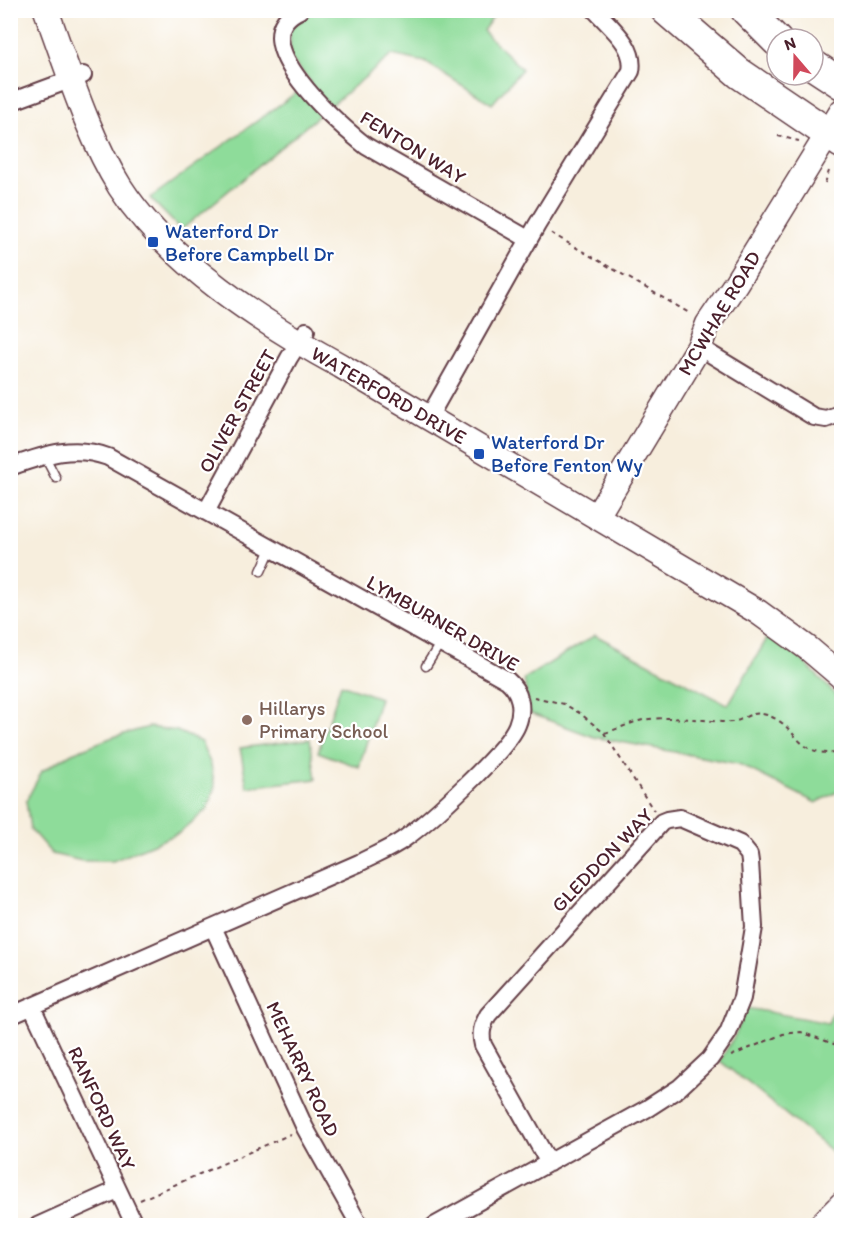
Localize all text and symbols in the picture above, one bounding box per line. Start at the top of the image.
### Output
north arrow [765,27,825,87]
text: N [782,33,798,54]
street label: FENTON WAY [356,105,471,189]
place label: Waterford Dr Before Campbell Dr [165,219,335,266]
marker: Waterford Dr Before Campbell Dr [146,235,160,249]
street label: MCWHAE ROAD [672,246,766,380]
street label: WATERFORD DRIVE [307,341,471,449]
street label: OLIVER STREET [193,345,281,477]
place label: Waterford Dr Before Fenton Wy [491,430,643,477]
marker: Waterford Dr Before Fenton Wy [472,447,486,461]
street label: LYMBURNER DRIVE [362,570,524,676]
place label: Hillarys Primary School [259,696,389,743]
marker: Hillarys Primary School [240,713,254,727]
street label: GLEDDON WAY [546,803,658,917]
street label: MEHARRY ROAD [261,998,345,1140]
street label: RANFORD WAY [63,1042,141,1174]

